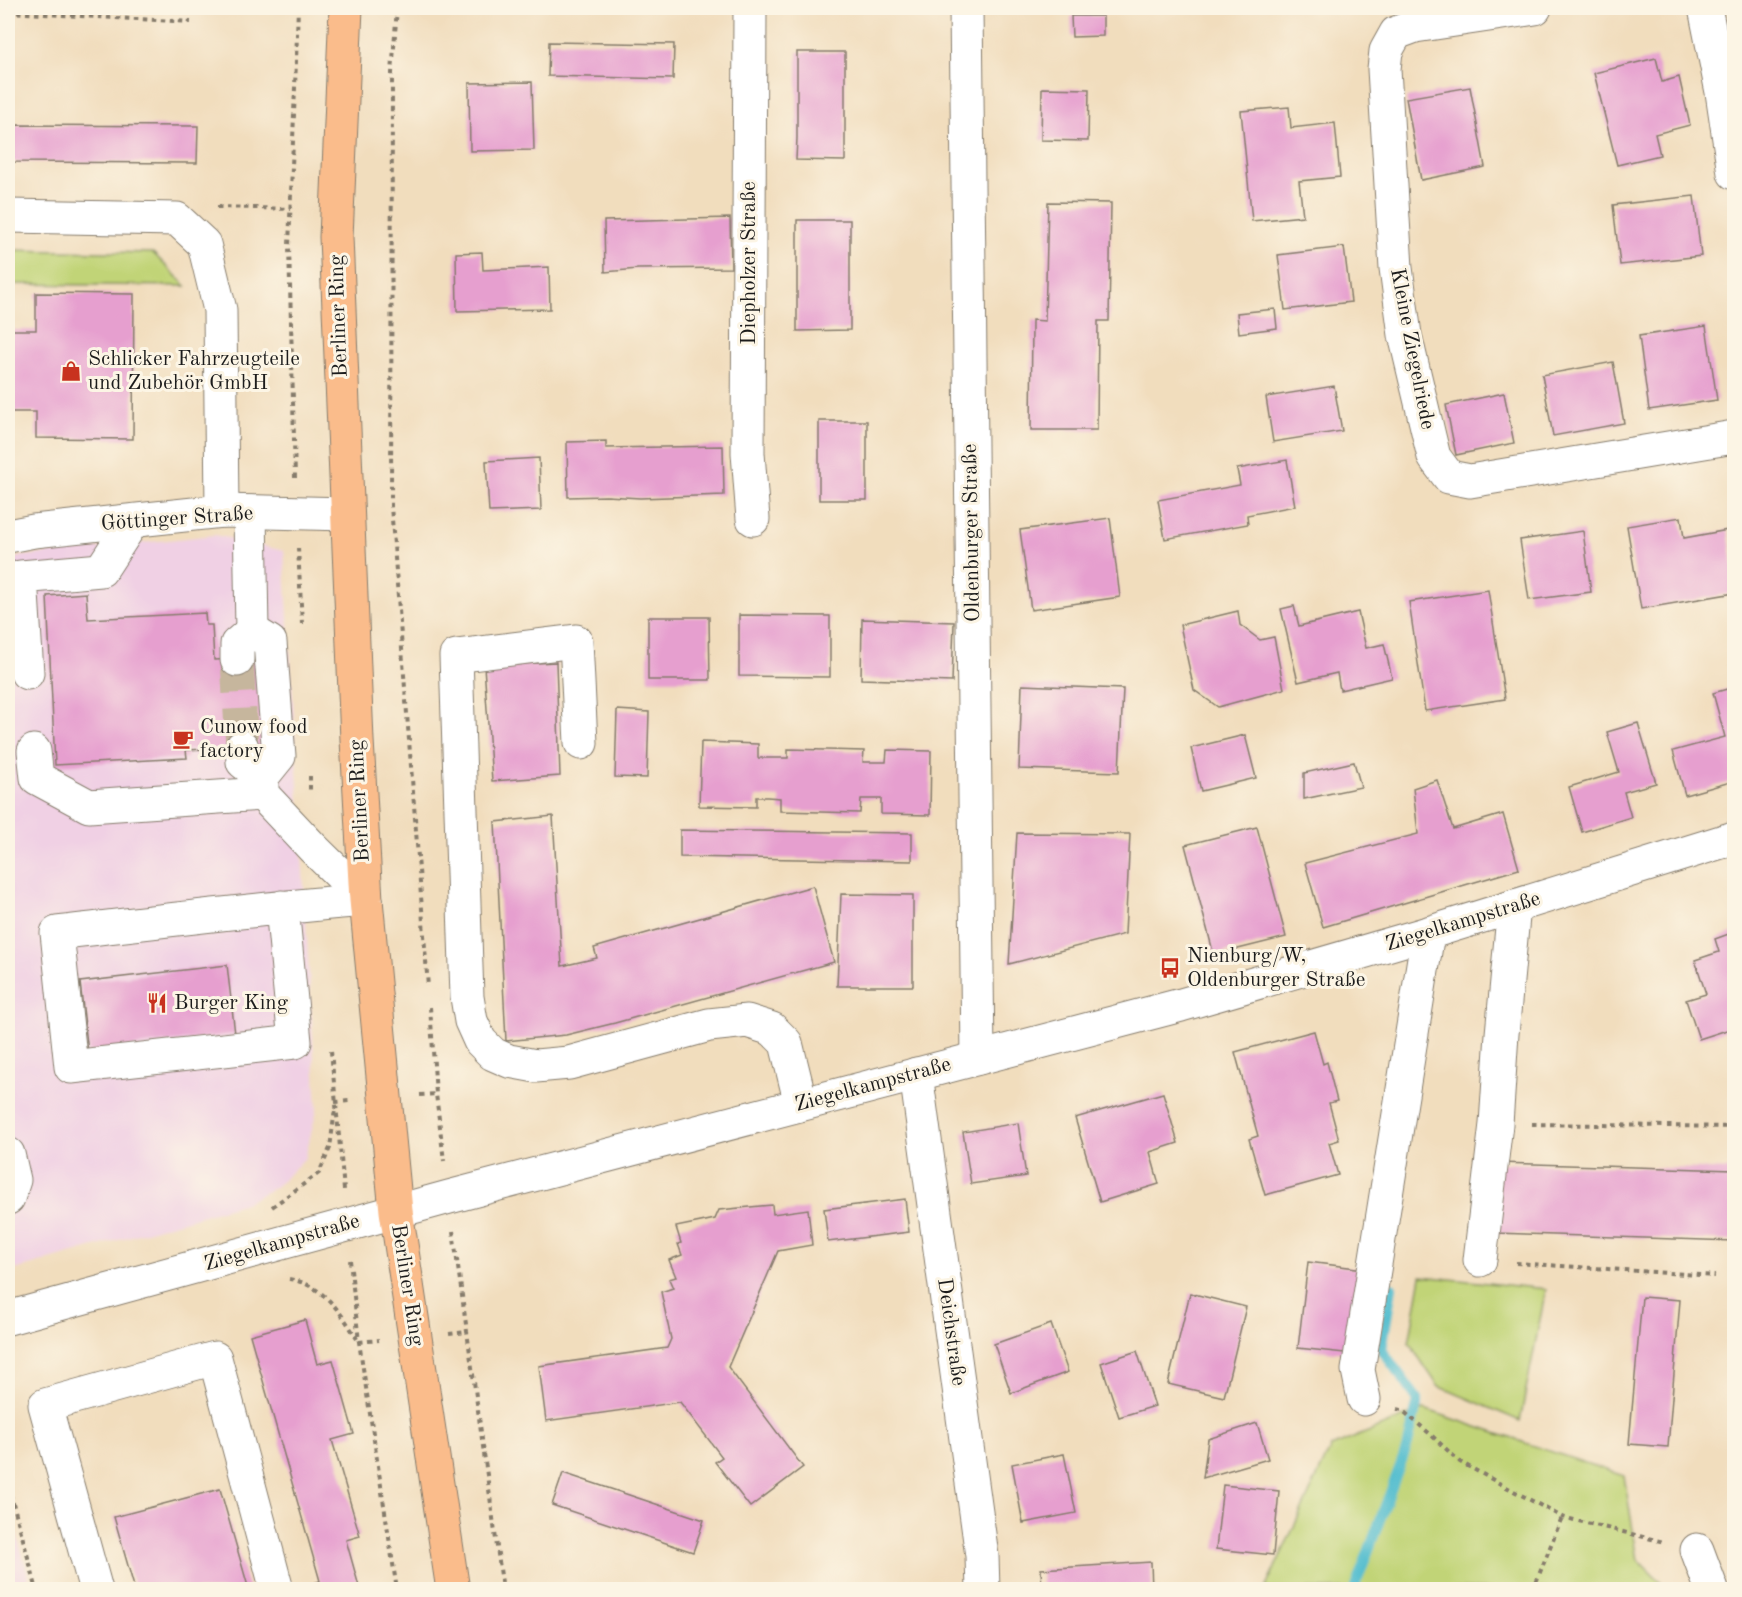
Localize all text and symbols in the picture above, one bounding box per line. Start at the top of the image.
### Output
street label: Diepholzer Straße [739,181,760,345]
street label: Berliner Ring [326,254,352,378]
street label: Kleine Ziegelriede [1386,266,1438,432]
place label: Schlicker Fahrzeugteile und Zubehör GmbH [88,349,300,394]
shop icon: Schlicker Fahrzeugteile und Zubehör GmbH [59,359,83,383]
street label: Oldenburger Straße [960,444,984,622]
street label: Göttinger Straße [100,503,254,535]
place label: Cunow food factory [200,717,308,762]
cafe icon: Cunow food factory [171,727,195,751]
street label: Berliner Ring [346,738,374,863]
street label: Ziegelkampstraße [1383,888,1543,956]
place label: Nienburg/W, Oldenburger Straße [1187,946,1365,991]
bus stop icon: Nienburg/W, Oldenburger Straße [1158,956,1182,980]
restaurant icon: Burger King [145,991,169,1015]
place label: Burger King [174,993,289,1014]
street label: Ziegelkampstraße [793,1054,953,1116]
street label: Ziegelkampstraße [202,1211,362,1275]
street label: Berliner Ring [387,1223,427,1348]
street label: Deichstraße [933,1277,969,1387]

